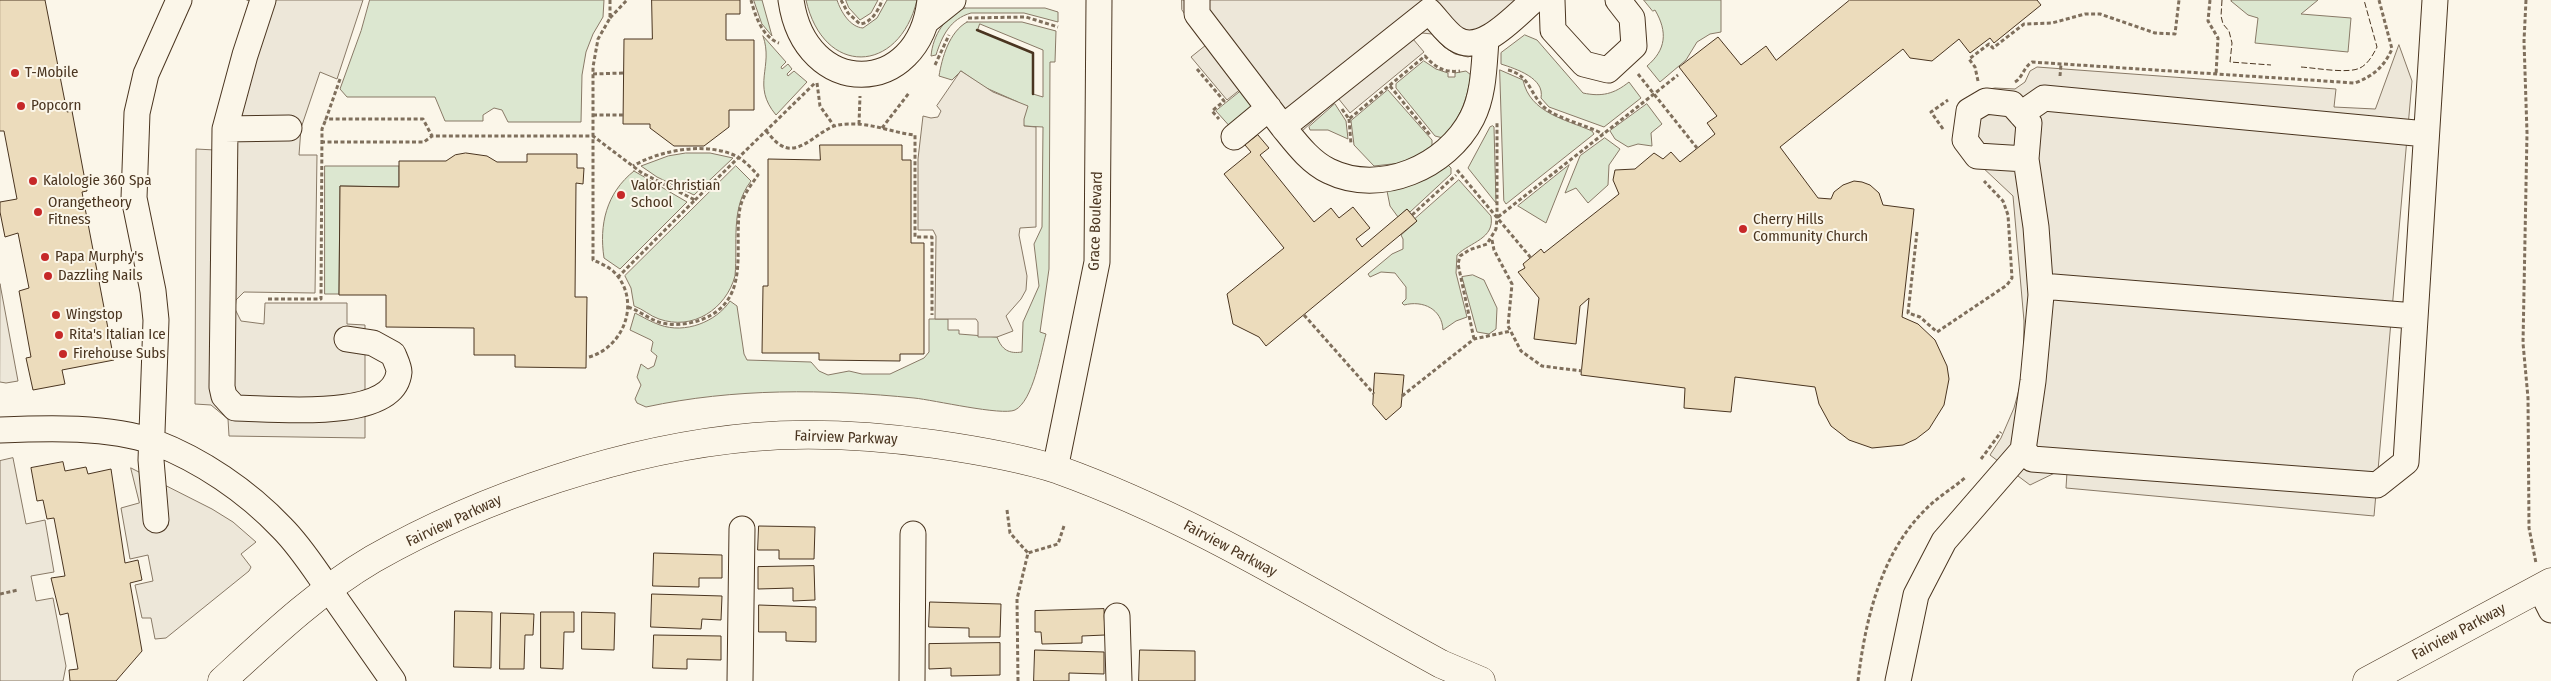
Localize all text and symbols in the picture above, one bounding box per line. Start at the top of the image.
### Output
place label: T-Mobile [25,64,78,82]
marker: T-Mobile [9,67,21,79]
place label: Popcorn [31,97,81,115]
marker: Popcorn [15,100,27,112]
street label: Grace Boulevard [1085,171,1107,271]
place label: Kalologie 360 Spa [43,172,152,190]
marker: Kalologie 360 Spa [27,175,39,187]
place label: Valor Christian School [631,177,721,212]
marker: Valor Christian School [615,189,627,201]
place label: Orangetheory Fitness [48,194,132,229]
marker: Orangetheory Fitness [32,206,44,218]
place label: Cherry Hills Community Church [1753,211,1868,246]
marker: Cherry Hills Community Church [1737,223,1749,235]
place label: Papa Murphy's [55,248,144,266]
marker: Papa Murphy's [39,251,51,263]
place label: Dazzling Nails [58,267,143,285]
marker: Dazzling Nails [42,270,54,282]
place label: Wingstop [66,306,123,324]
marker: Wingstop [50,309,62,321]
place label: Rita's Italian Ice [69,326,166,344]
marker: Rita's Italian Ice [53,329,65,341]
place label: Firehouse Subs [73,345,166,363]
marker: Firehouse Subs [57,348,69,360]
street label: Fairview Parkway [794,427,898,449]
street label: Fairview Parkway [403,491,505,551]
street label: Fairview Parkway [1180,517,1280,581]
street label: Fairview Parkway [2409,600,2509,664]

